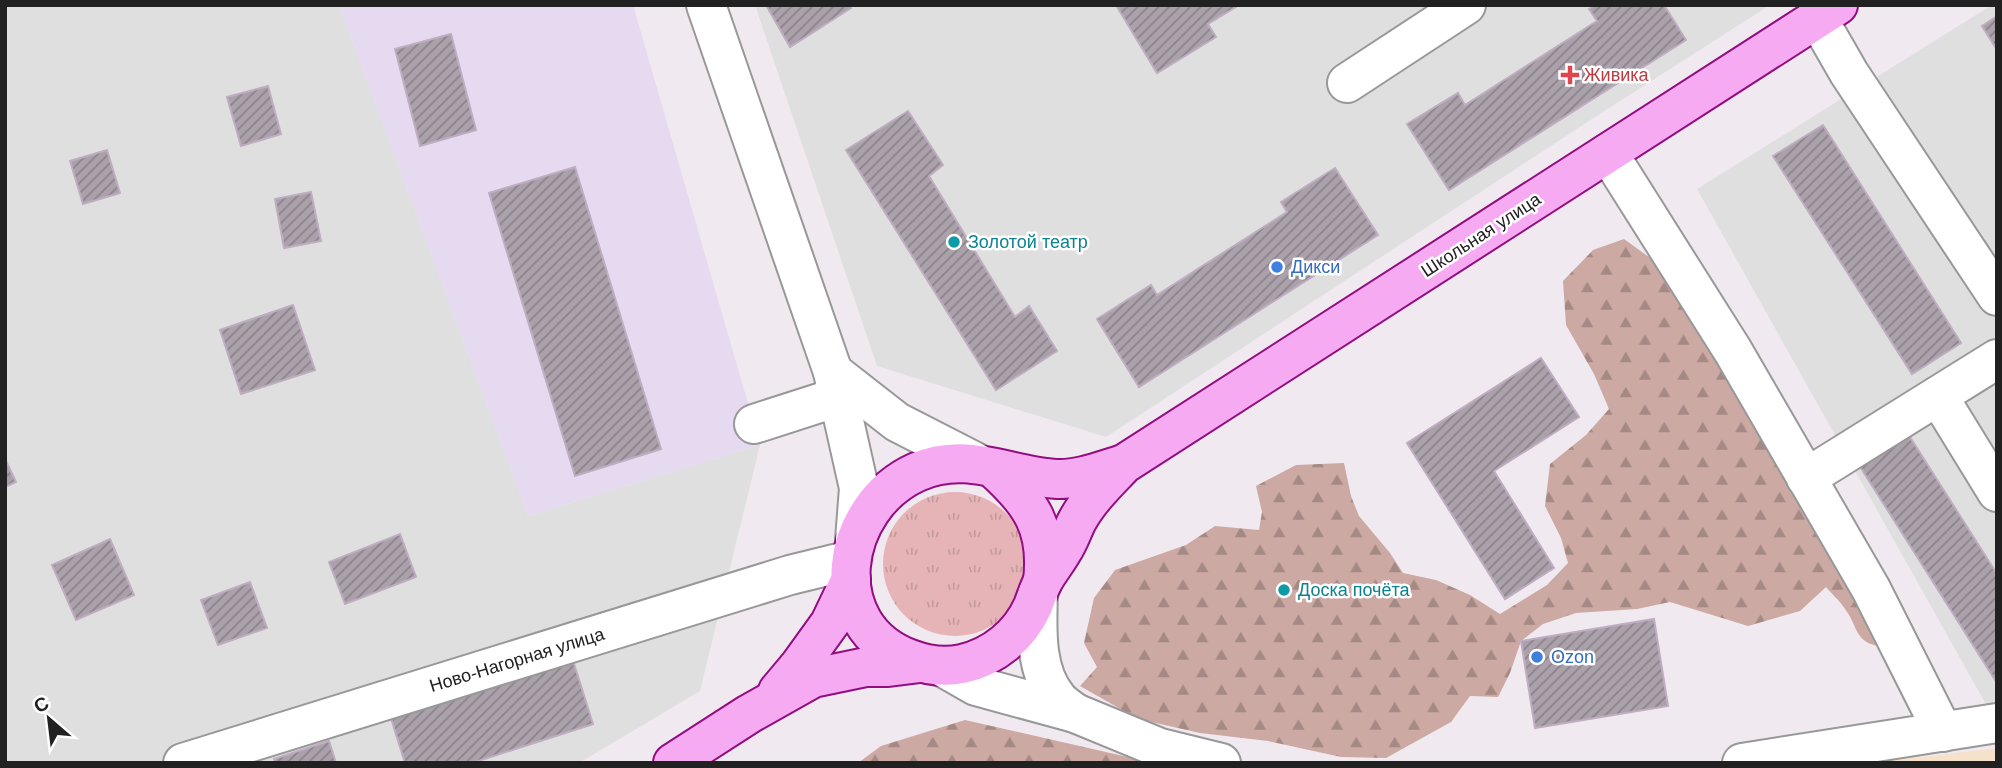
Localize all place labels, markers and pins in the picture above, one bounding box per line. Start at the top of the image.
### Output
place label: Живика [1584,65,1650,85]
marker: Живика [1562,67,1578,83]
place label: Золотой театр [968,232,1088,252]
marker: Золотой театр [946,234,962,250]
place label: Дикси [1291,257,1340,277]
marker: Дикси [1269,259,1285,275]
place label: Доска почёта [1298,580,1410,600]
marker: Доска почёта [1276,582,1292,598]
place label: Ozon [1551,647,1594,667]
marker: Ozon [1529,649,1545,665]

